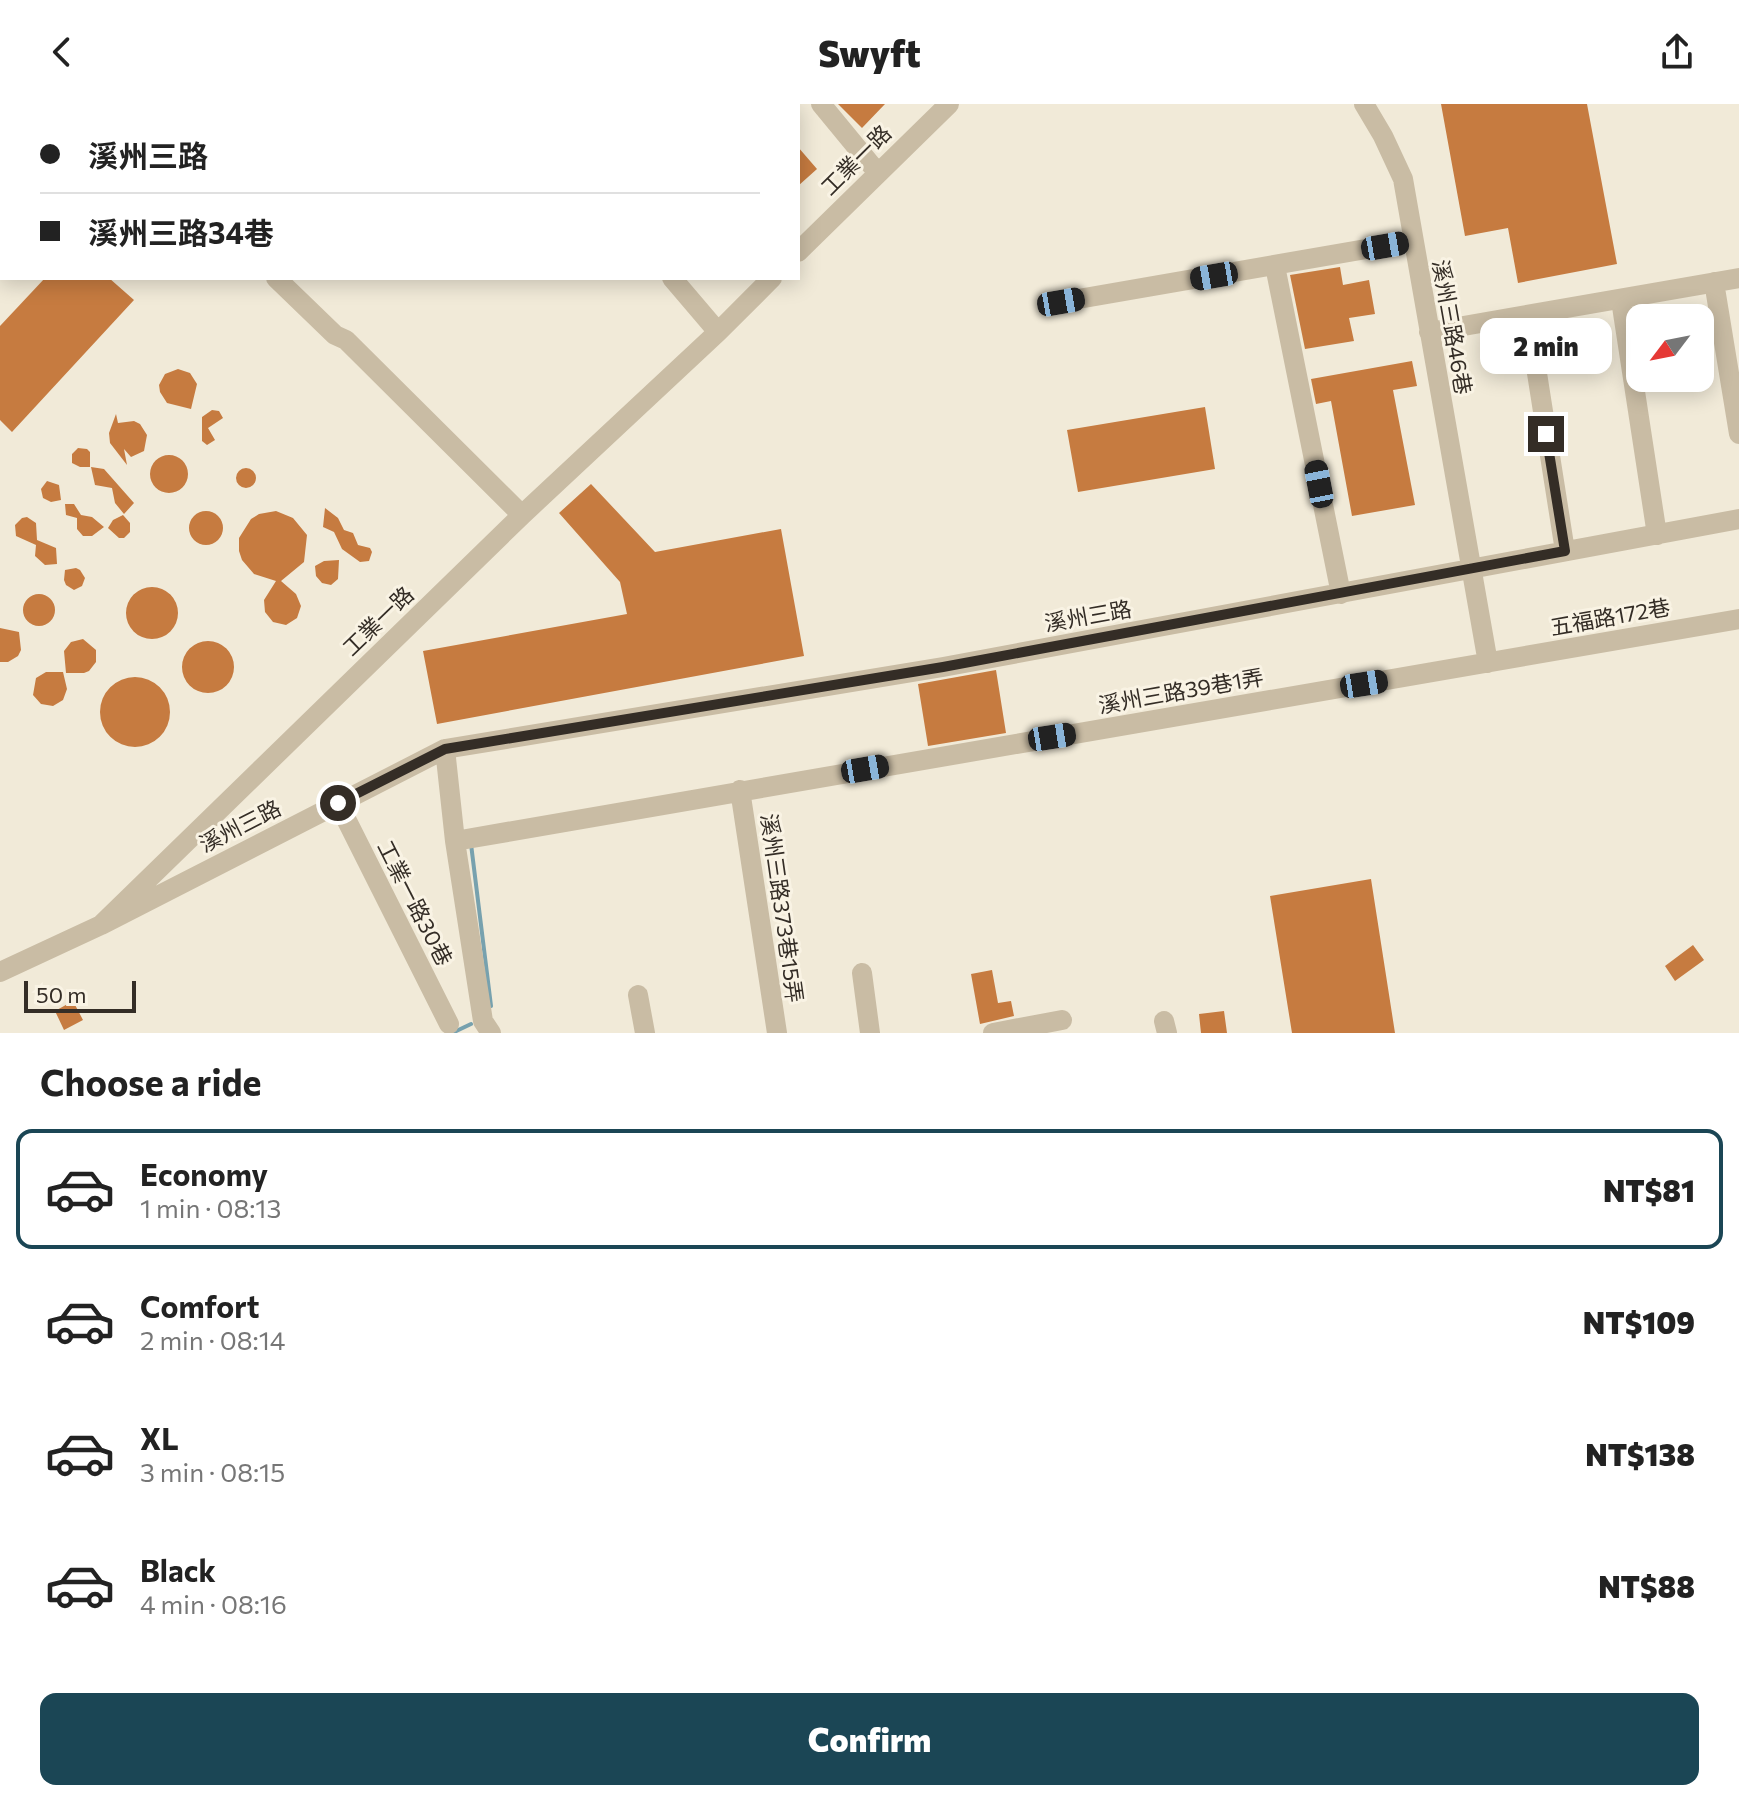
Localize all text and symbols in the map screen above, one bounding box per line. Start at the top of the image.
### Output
icon: back [40,30,84,74]
text: Swyft [818,30,921,74]
icon: share [1655,30,1699,74]
street label: 工業一路 [815,119,896,200]
text: 溪州三路 [88,136,208,173]
text: 溪州三路34巷 [88,213,274,250]
car [1359,230,1411,262]
street label: 溪州三路46巷 [1427,257,1478,397]
car [1188,260,1240,292]
car [1035,286,1087,318]
north arrow [1626,304,1714,392]
map controls [1626,304,1714,392]
callout: 2 min [1480,318,1612,374]
text: 2 min [1513,330,1579,361]
route end [1528,416,1564,452]
car [1303,458,1335,510]
street label: 工業一路 [337,580,419,661]
street label: 五福路172巷 [1548,593,1672,640]
street label: 溪州三路 [1042,595,1134,636]
street label: 溪州三路39巷1弄 [1096,663,1266,718]
car [1338,668,1390,700]
car [1026,721,1078,753]
car [839,753,891,785]
route start [320,785,356,821]
street label: 溪州三路 [194,794,285,858]
street label: 溪州三路373巷15弄 [756,812,809,1004]
street label: 工業一路30巷 [372,836,459,970]
scale bar [24,977,136,1013]
text: 50 m [36,981,86,1008]
text: Choose a ride [40,1059,261,1103]
icon: car [44,1153,116,1225]
text: Economy [140,1155,268,1192]
text: NT$81 [1603,1171,1695,1208]
text: 1 min · 08:13 [140,1192,281,1223]
icon: car [44,1285,116,1357]
text: Comfort [140,1287,259,1324]
text: NT$109 [1583,1303,1695,1340]
text: 2 min · 08:14 [140,1324,285,1355]
icon: car [44,1417,116,1489]
text: XL [140,1419,179,1456]
text: NT$138 [1585,1435,1695,1472]
text: 3 min · 08:15 [140,1456,285,1487]
icon: car [44,1549,116,1621]
text: Black [140,1551,216,1588]
text: NT$88 [1598,1567,1695,1604]
text: 4 min · 08:16 [140,1588,287,1619]
button: Confirm [40,1693,1699,1785]

